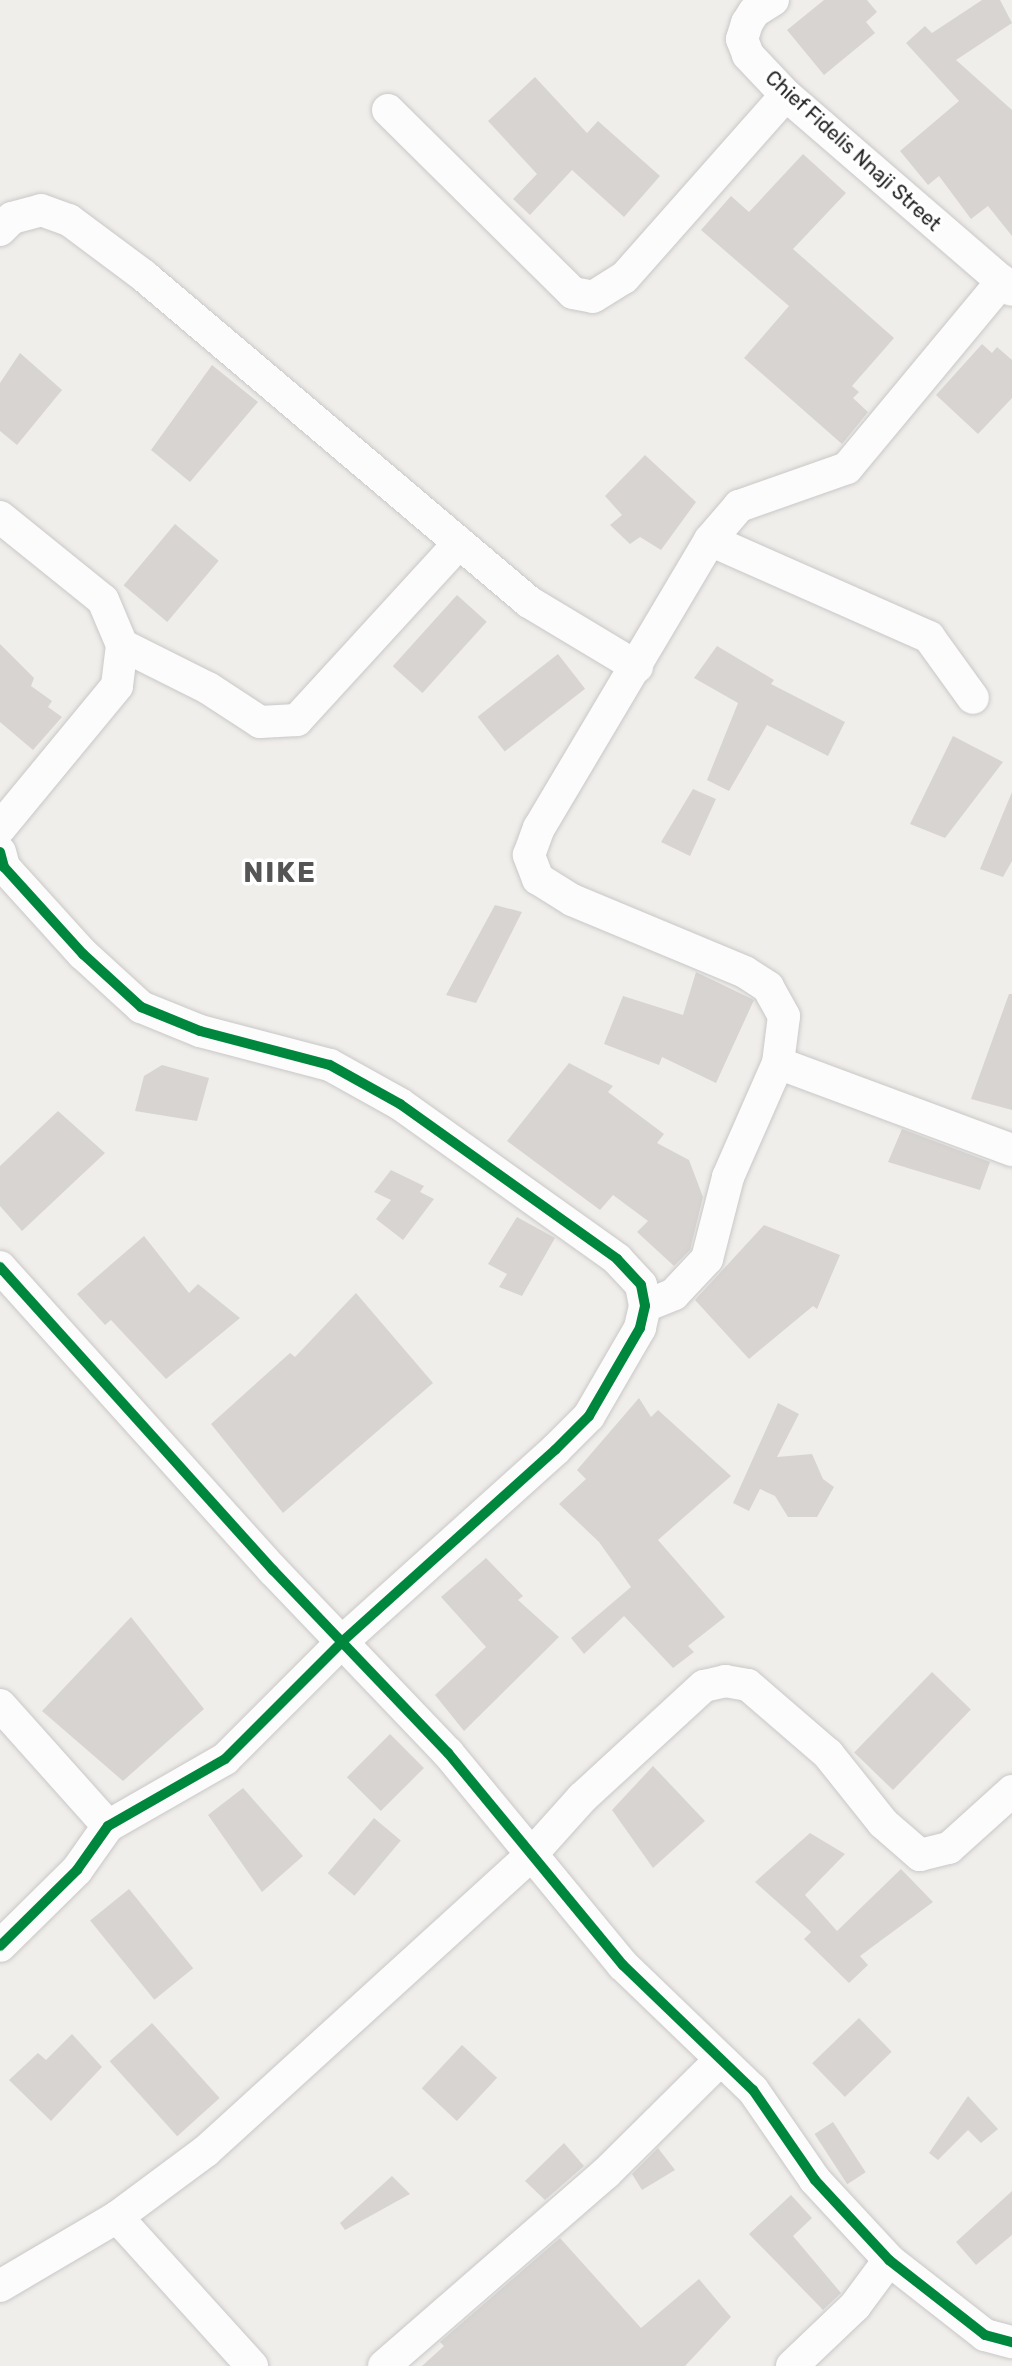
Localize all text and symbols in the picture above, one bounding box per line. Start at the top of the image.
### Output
street label: Chief Fidelis Nnaji Street [760,66,946,236]
district label: NIKE [243,856,317,890]

